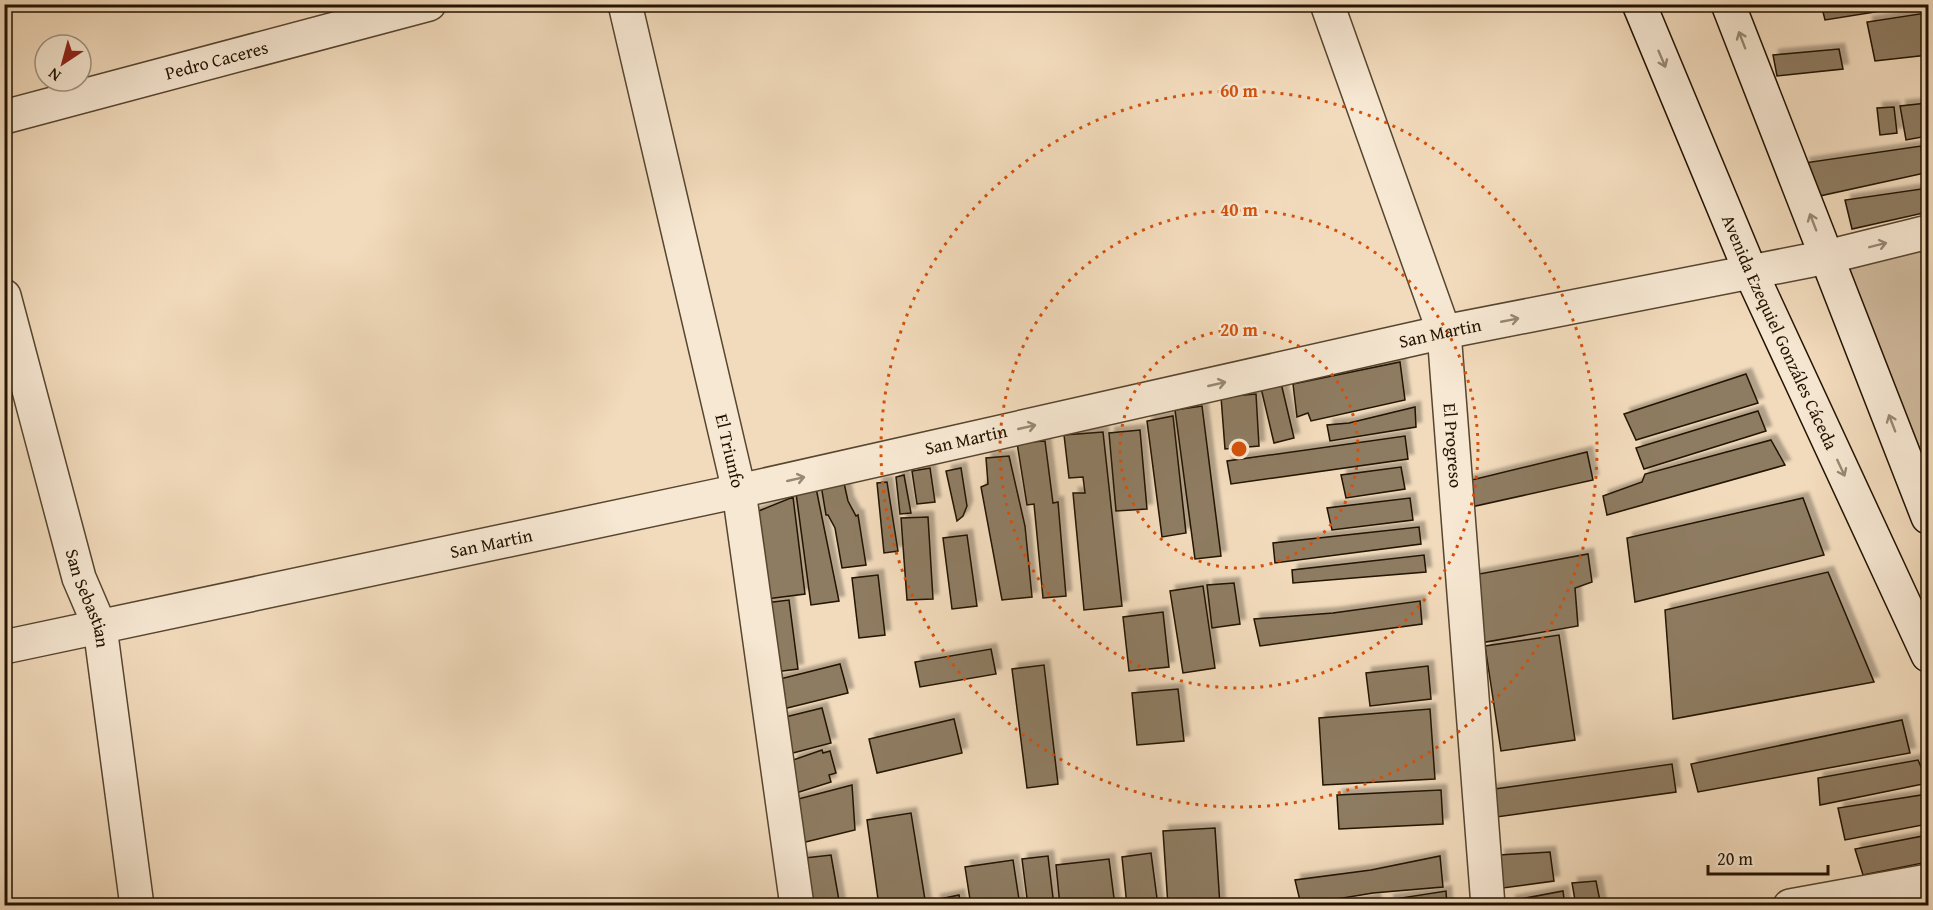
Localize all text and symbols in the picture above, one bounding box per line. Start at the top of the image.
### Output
one-way arrow [1736,32,1747,50]
north arrow [33,33,93,93]
street label: Pedro Caceres [162,33,271,87]
one-way arrow [1657,49,1668,67]
text: N [43,62,66,88]
text: 60 m [1220,77,1259,104]
text: 40 m [1220,196,1259,223]
street label: Avenida Ezequiel Gonzáles Cáceda [1715,210,1845,454]
one-way arrow [1807,213,1818,232]
one-way arrow [1868,238,1887,250]
street label: San Martin [1396,311,1484,355]
one-way arrow [1500,314,1519,325]
text: 20 m [1220,316,1259,343]
one-way arrow [1207,377,1226,389]
street label: El Progreso [1436,402,1470,489]
street label: El Triunfo [708,411,752,491]
one-way arrow [1886,414,1897,433]
street label: San Martin [922,417,1010,462]
one-way arrow [1017,420,1036,432]
centre of rings [1229,439,1249,459]
one-way arrow [1836,458,1848,476]
one-way arrow [786,472,805,484]
street label: San Martin [447,521,535,565]
street label: San Sebastian [59,546,117,649]
scale bar [1708,838,1828,876]
text: 20 m [1717,845,1753,872]

